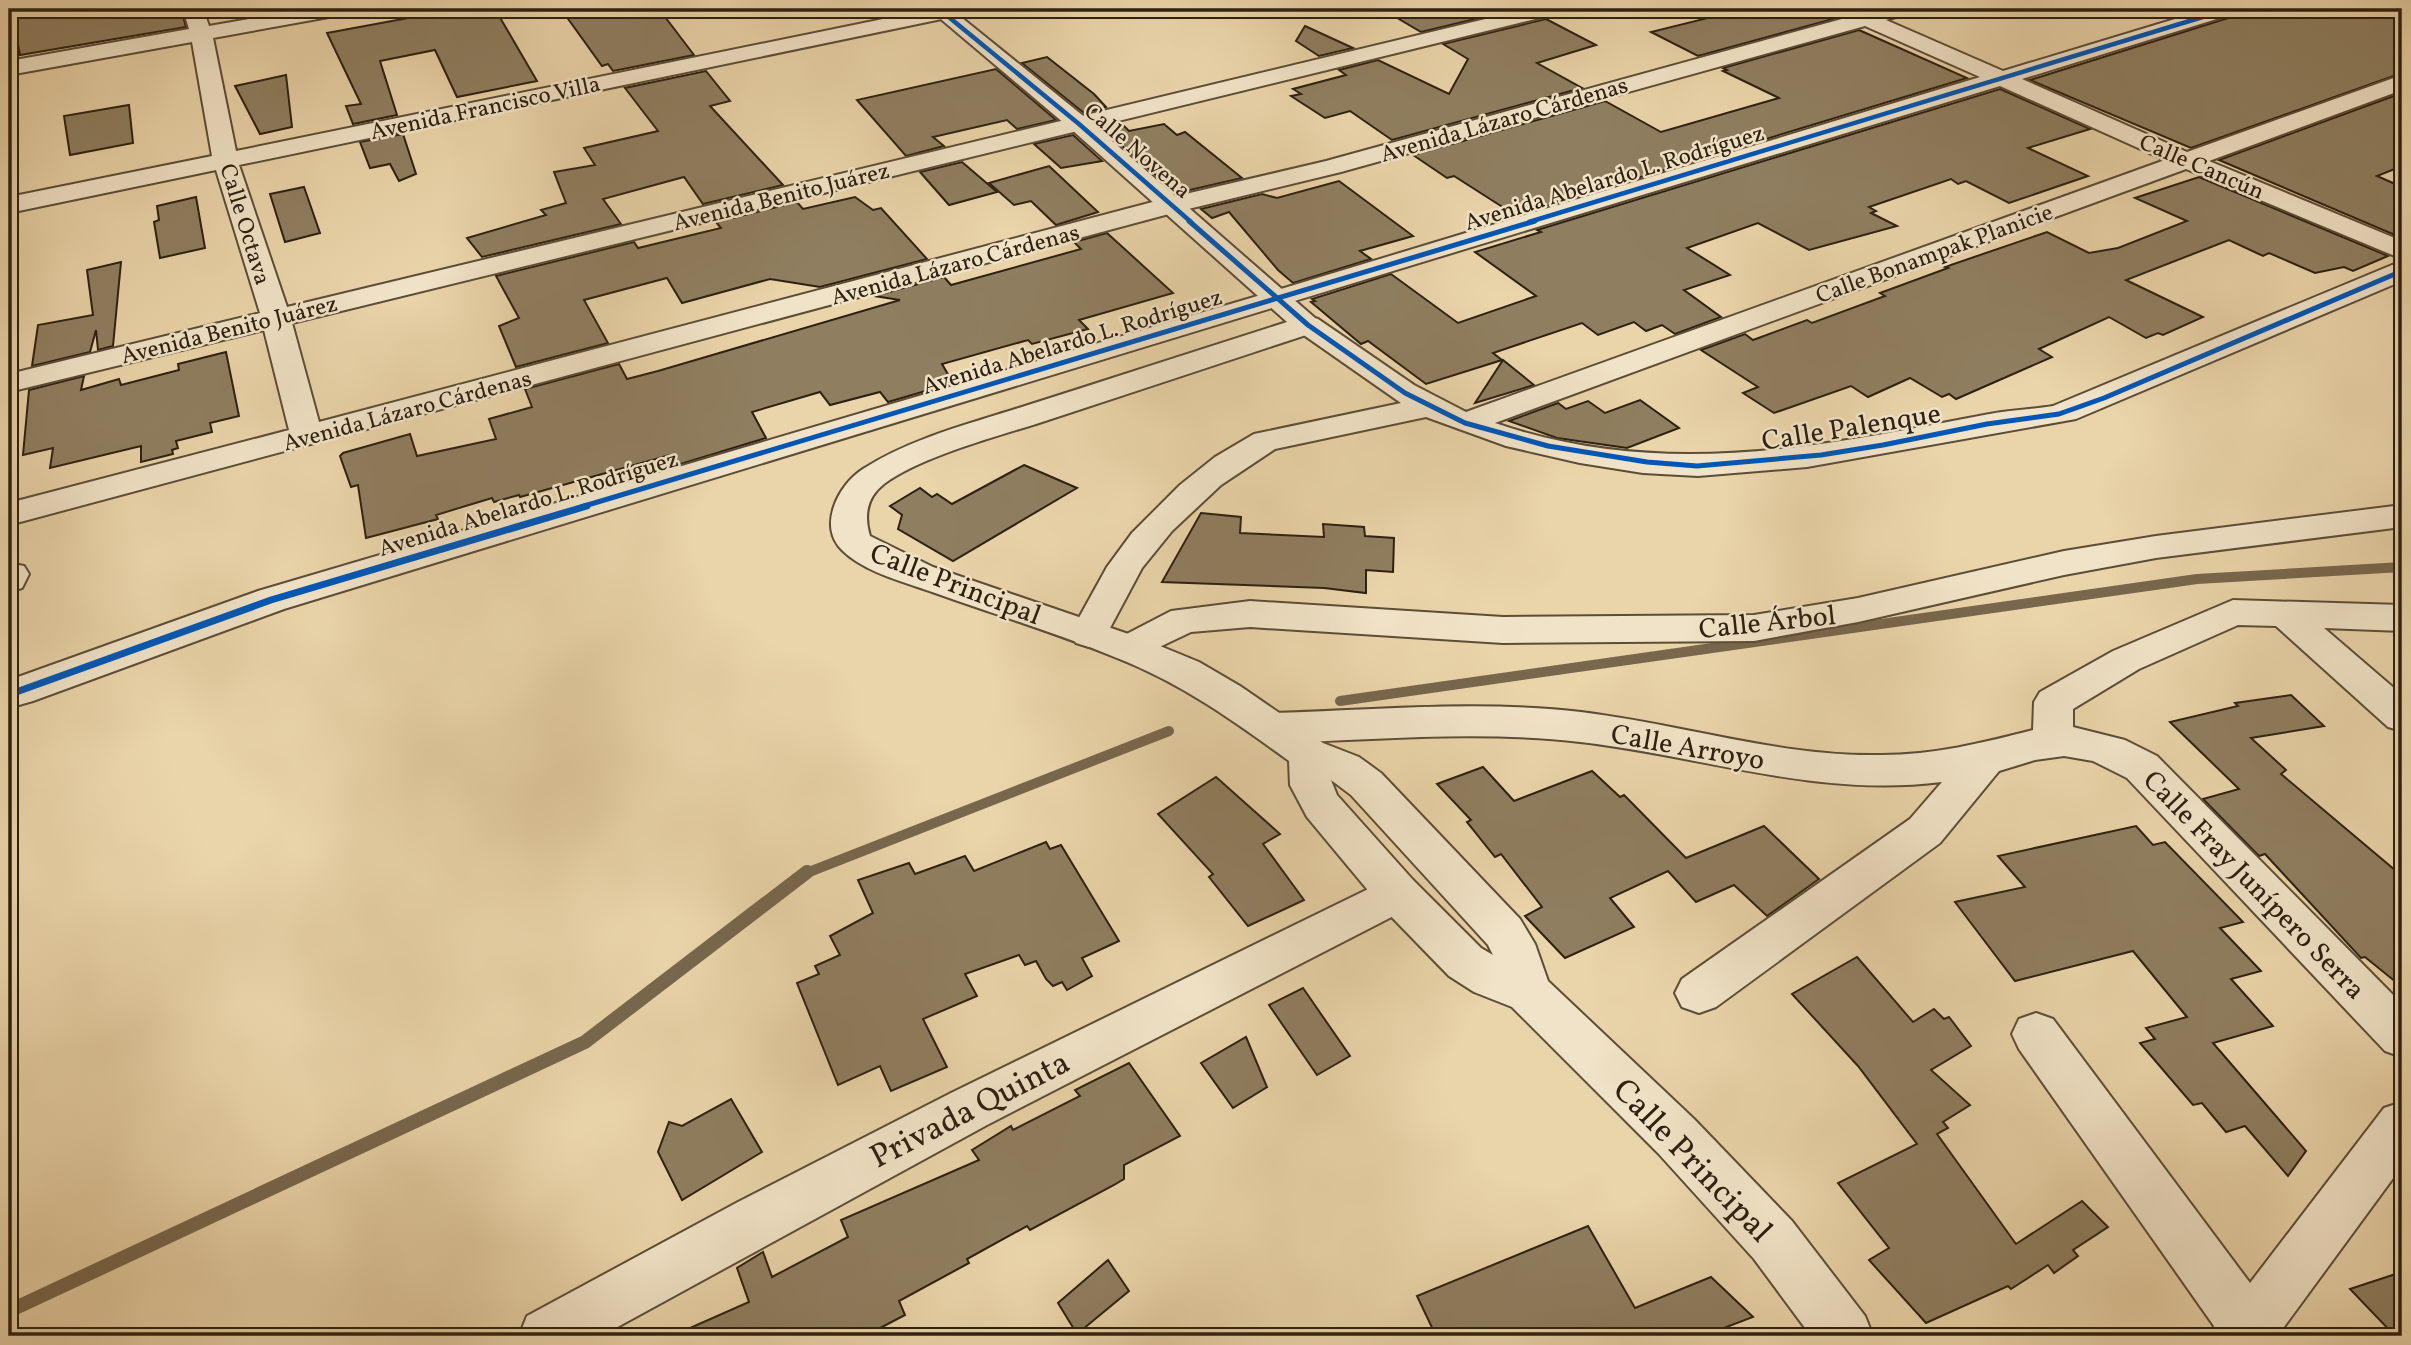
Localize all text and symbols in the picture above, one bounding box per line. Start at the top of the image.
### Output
street label: Avenida Francisco Villa [367,69,603,149]
street label: Avenida Lázaro Cárdenas [1377,70,1632,172]
street label: Calle Novena [1076,96,1197,207]
street label: Avenida Abelardo L. Rodríguez [1461,118,1768,240]
street label: Calle Cancún [2134,127,2269,209]
street label: Avenida Benito Juárez [670,156,893,240]
street label: Calle Octava [210,160,278,289]
street label: Calle Bonampak Planicie [1812,197,2058,313]
street label: Avenida Lázaro Cárdenas [828,217,1083,315]
street label: Avenida Abelardo L. Rodríguez [919,282,1226,404]
street label: Avenida Benito Juárez [118,289,341,373]
street label: Avenida Lázaro Cárdenas [280,363,535,461]
street label: Calle Palenque [1759,395,1944,462]
street label: Avenida Abelardo L. Rodríguez [375,444,682,566]
street label: Calle Principal [864,535,1046,636]
street label: Calle Árbol [1697,597,1838,650]
street label: Calle Arroyo [1608,716,1767,781]
street label: Calle Fray Junípero Serra [2133,762,2373,1009]
street label: Privada Quinta [863,1041,1079,1182]
street label: Calle Principal [1601,1069,1781,1254]

